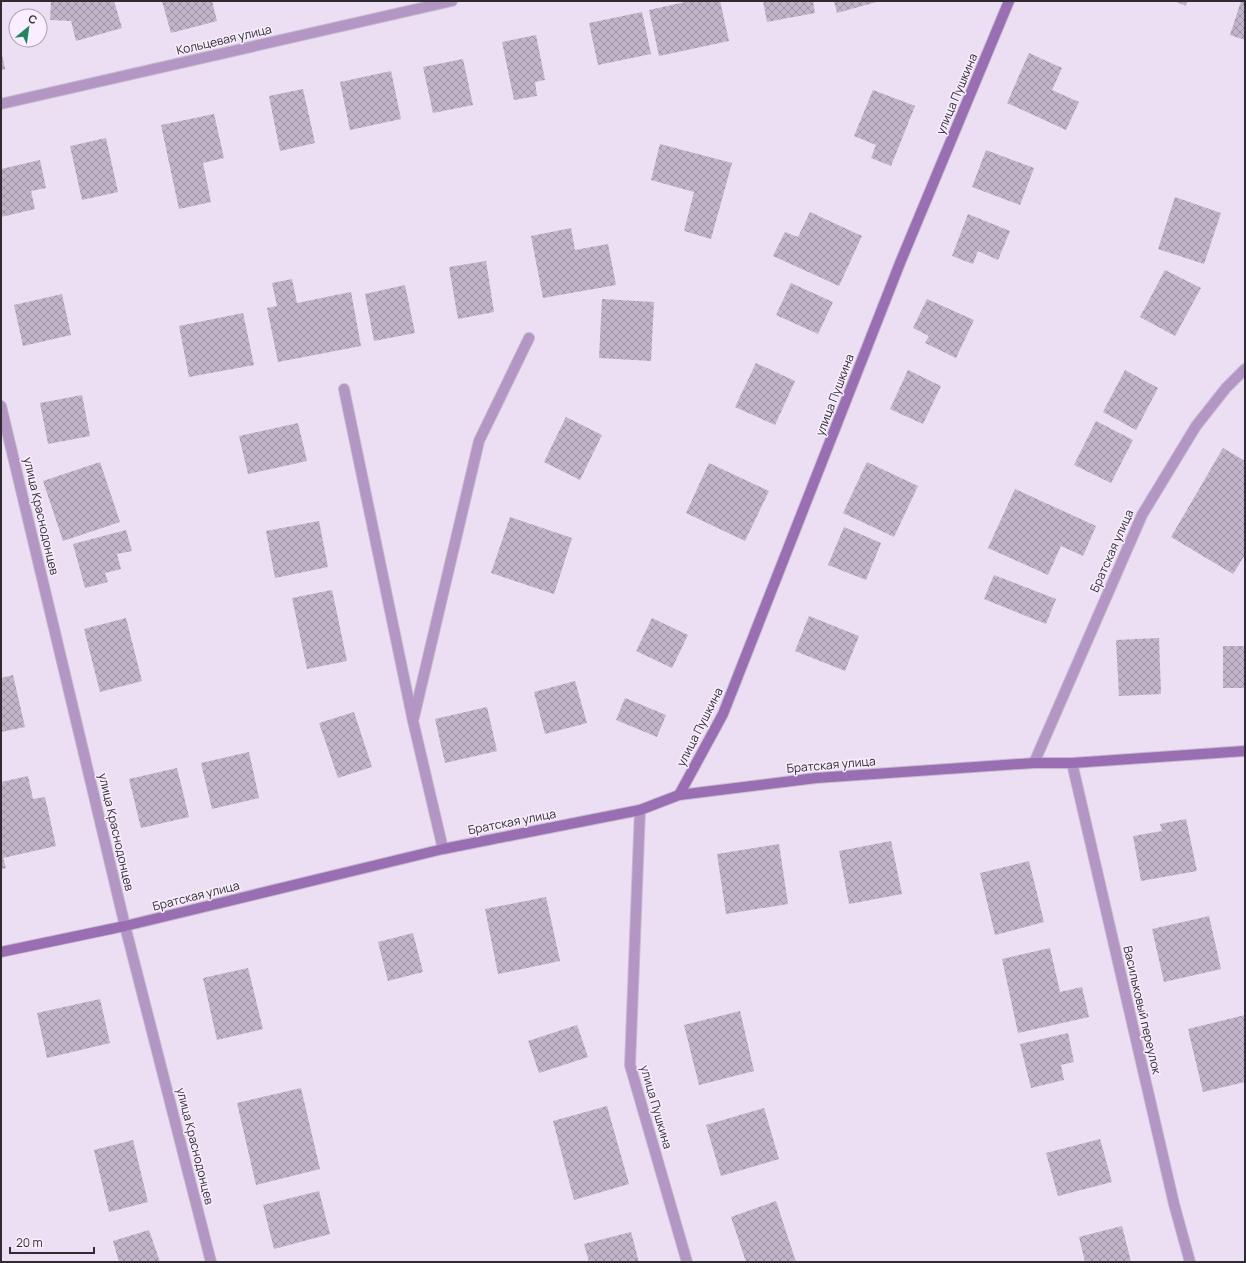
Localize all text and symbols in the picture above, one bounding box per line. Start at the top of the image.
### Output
north arrow [8,8,48,48]
text: С [26,10,40,27]
street label: Кольцевая улица [175,20,273,59]
street label: улица Пушкина [932,51,981,137]
street label: улица Пушкина [811,351,858,438]
street label: улица Краснодонцев [20,455,63,577]
street label: Братская улица [1086,507,1137,595]
street label: улица Пушкина [672,684,727,769]
street label: Братская улица [786,752,876,777]
street label: улица Краснодонцев [95,771,138,893]
street label: Братская улица [467,805,557,838]
street label: Братская улица [151,876,241,915]
street label: Васильковый переулок [1119,944,1166,1077]
street label: улица Пушкина [636,1063,677,1151]
street label: улица Краснодонцев [173,1085,218,1207]
scale bar [10,1229,94,1255]
text: 20 m [16,1234,43,1251]

